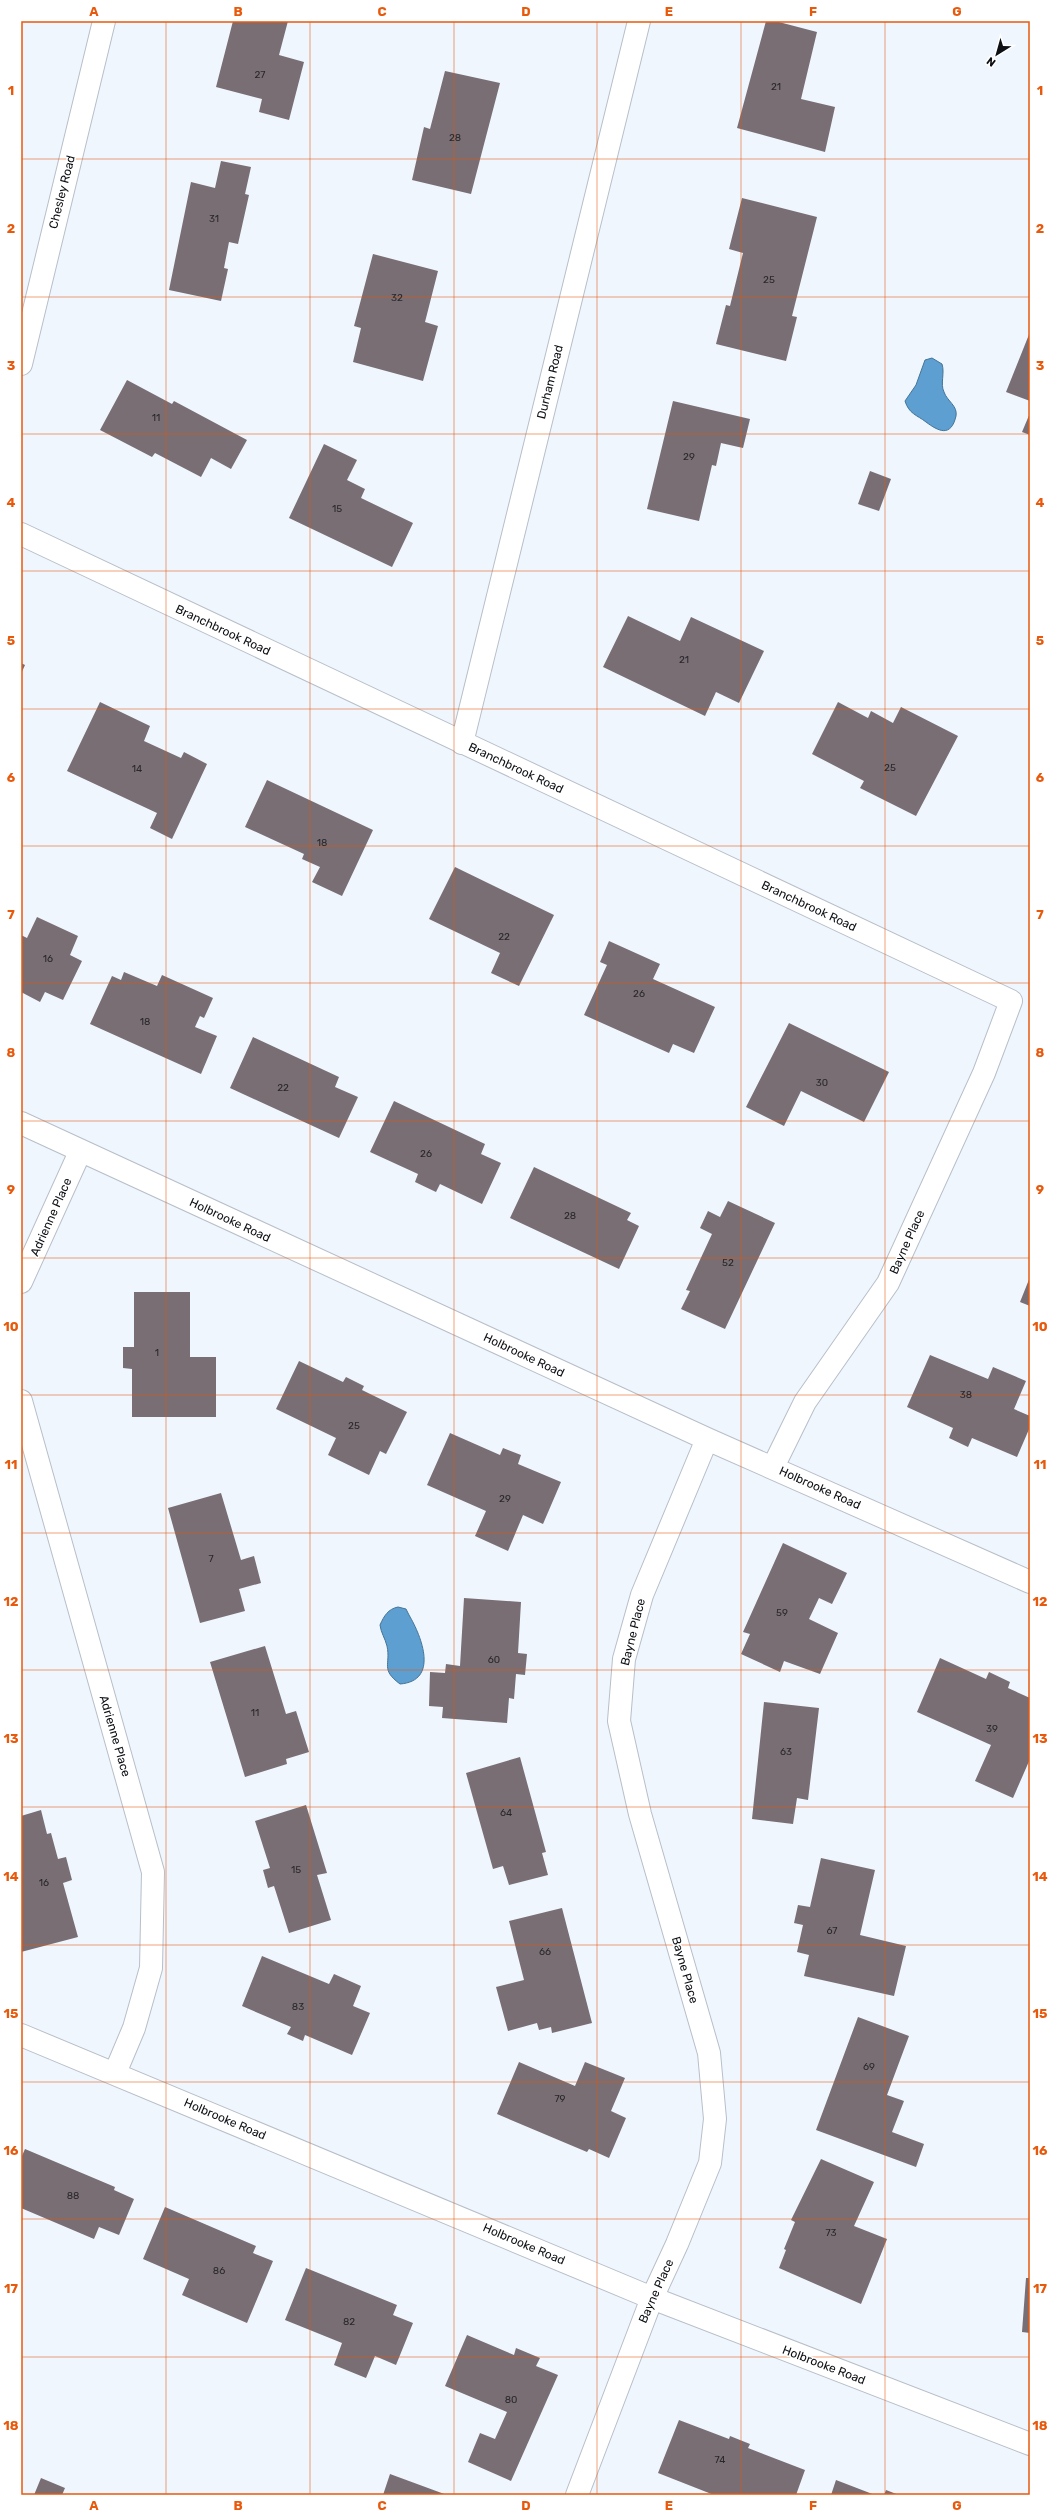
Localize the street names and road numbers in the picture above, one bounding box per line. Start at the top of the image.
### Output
street label: Chesley Road [46,154,78,230]
street label: Durham Road [534,343,566,421]
street label: Branchbrook Road [173,602,273,658]
street label: Branchbrook Road [466,740,566,796]
street label: Branchbrook Road [759,878,859,934]
street label: Adrienne Place [28,1175,75,1258]
street label: Holbrooke Road [187,1195,273,1245]
street label: Bayne Place [887,1208,927,1276]
street label: Holbrooke Road [481,1330,567,1380]
street label: Holbrooke Road [777,1464,863,1512]
street label: Bayne Place [618,1597,648,1667]
street label: Adrienne Place [97,1694,133,1779]
street label: Bayne Place [669,1935,701,2005]
street label: Holbrooke Road [182,2095,268,2143]
street label: Holbrooke Road [481,2220,567,2268]
street label: Bayne Place [636,2257,676,2325]
street label: Holbrooke Road [781,2343,867,2387]

